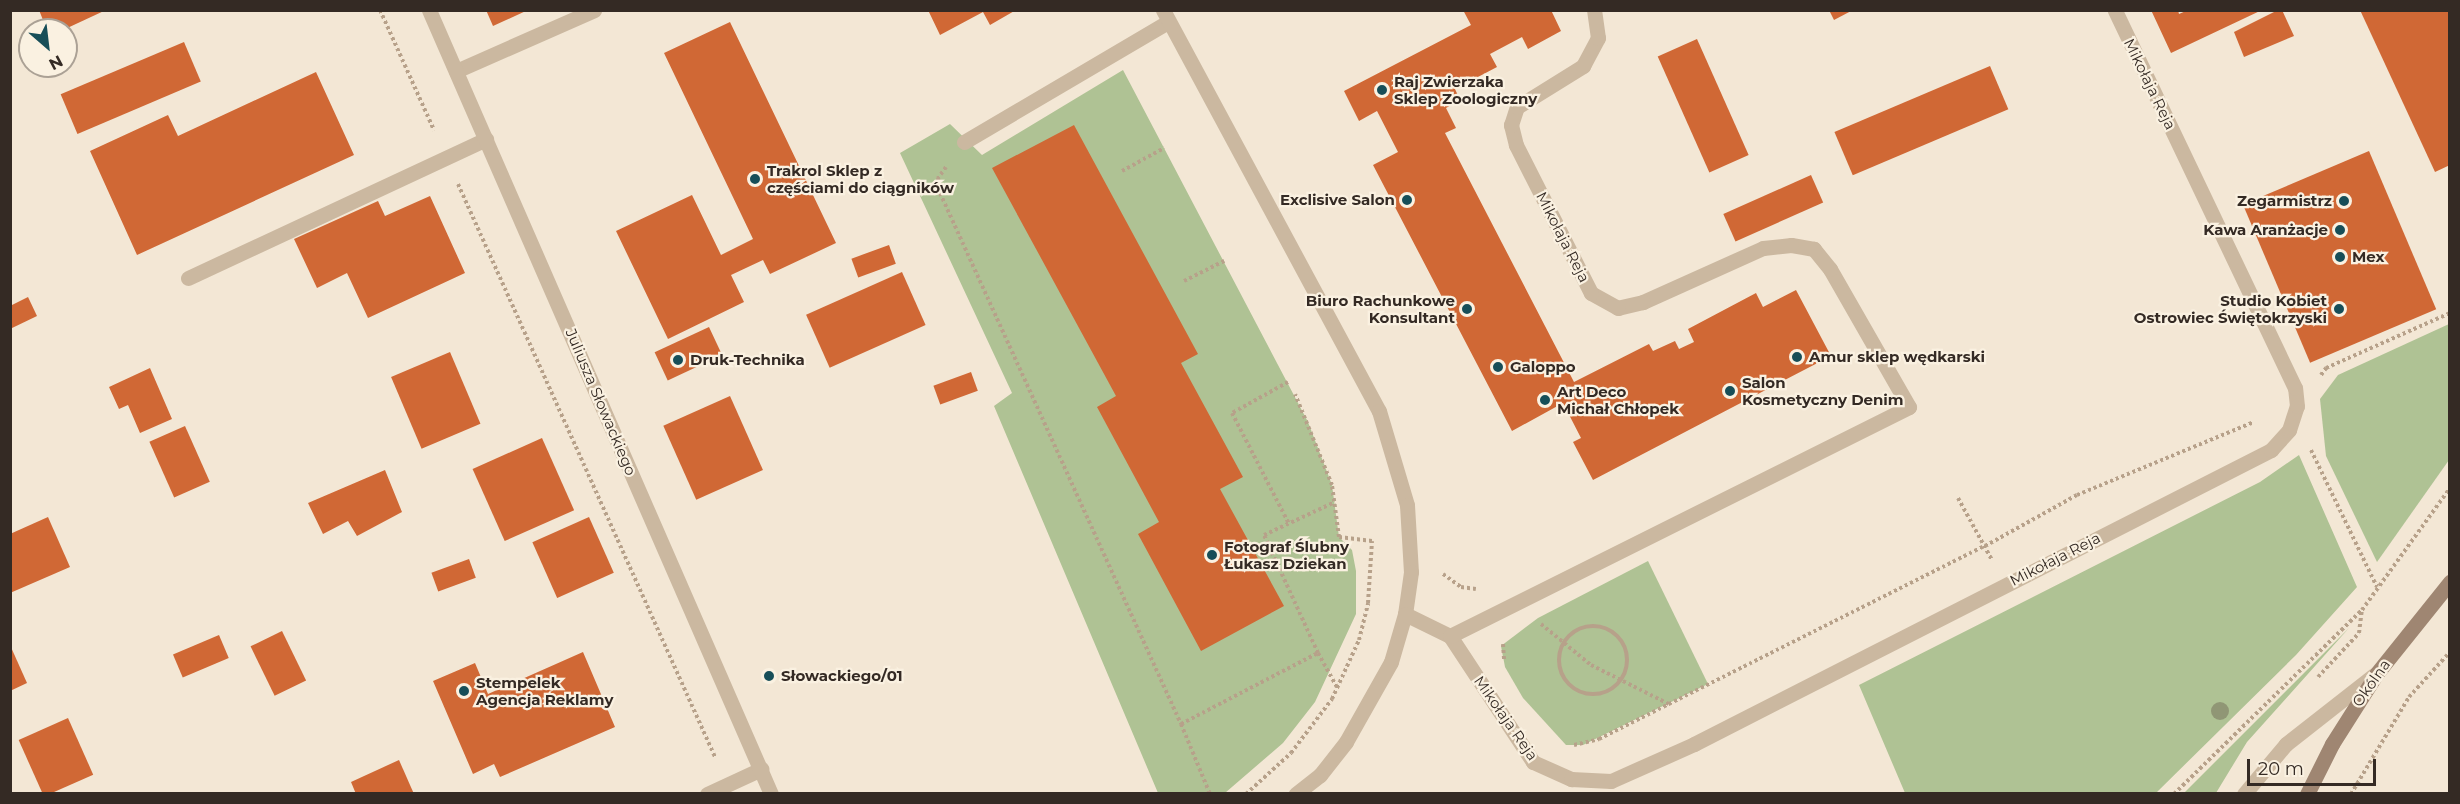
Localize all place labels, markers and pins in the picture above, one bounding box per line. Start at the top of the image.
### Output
place label: Raj Zwierzaka Sklep Zoologiczny [1394,72,1537,107]
marker: Raj Zwierzaka Sklep Zoologiczny [1375,83,1389,97]
place label: Trakrol Sklep z częściami do ciągników [767,161,954,196]
marker: Trakrol Sklep z częściami do ciągników [748,172,762,186]
place label: Exclisive Salon [1280,191,1395,209]
place label: Zegarmistrz [2237,192,2332,210]
marker: Exclisive Salon [1400,193,1414,207]
marker: Zegarmistrz [2337,194,2351,208]
place label: Kawa Aranżacje [2203,221,2328,239]
marker: Kawa Aranżacje [2333,223,2347,237]
place label: Mex [2352,248,2384,266]
marker: Mex [2333,250,2347,264]
place label: Biuro Rachunkowe Konsultant [1306,291,1455,326]
place label: Studio Kobiet Ostrowiec Świętokrzyski [2134,291,2327,326]
marker: Biuro Rachunkowe Konsultant [1460,302,1474,316]
marker: Studio Kobiet Ostrowiec Świętokrzyski [2332,302,2346,316]
place label: Amur sklep wędkarski [1809,348,1985,366]
marker: Amur sklep wędkarski [1790,350,1804,364]
place label: Druk-Technika [690,351,805,369]
marker: Druk-Technika [671,353,685,367]
place label: Galoppo [1510,358,1576,376]
marker: Galoppo [1491,360,1505,374]
place label: Salon Kosmetyczny Denim [1742,373,1904,408]
place label: Art Deco Michał Chłopek [1557,382,1679,417]
marker: Salon Kosmetyczny Denim [1723,384,1737,398]
marker: Art Deco Michał Chłopek [1538,393,1552,407]
place label: Fotograf Ślubny Łukasz Dziekan [1224,537,1349,572]
marker: Fotograf Ślubny Łukasz Dziekan [1205,548,1219,562]
place label: Słowackiego/01 [781,667,903,685]
marker: Słowackiego/01 [762,669,776,683]
place label: Stempelek Agencja Reklamy [476,673,613,708]
marker: Stempelek Agencja Reklamy [457,684,471,698]

